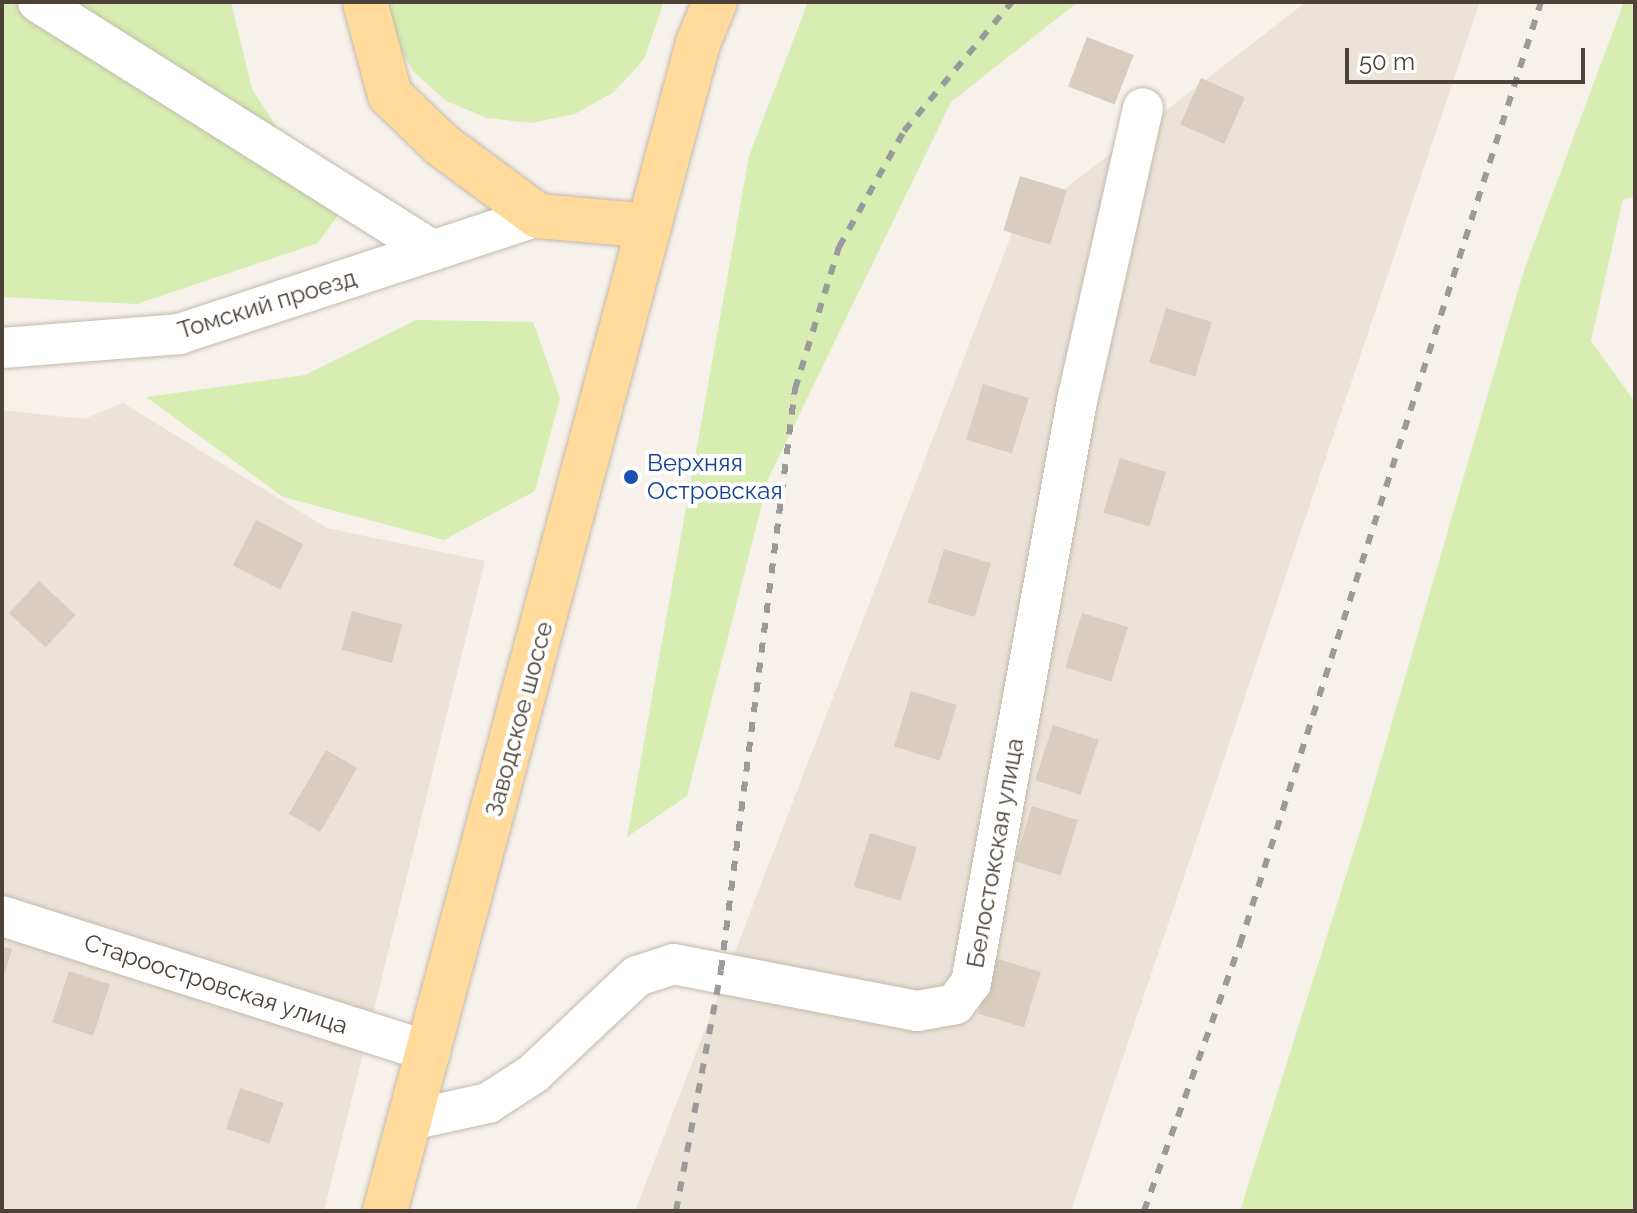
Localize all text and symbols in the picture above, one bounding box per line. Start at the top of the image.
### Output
scale bar [1349,32,1589,82]
text: 50 m [1359,47,1415,76]
street label: Томский проезд [174,263,360,345]
place label: Верхняя Островская [647,449,783,505]
marker: Верхняя Островская [622,468,640,486]
street label: Заводское шоссе [479,619,559,819]
street label: Белостокская улица [961,736,1029,970]
street label: Староостровская улица [80,928,352,1040]

